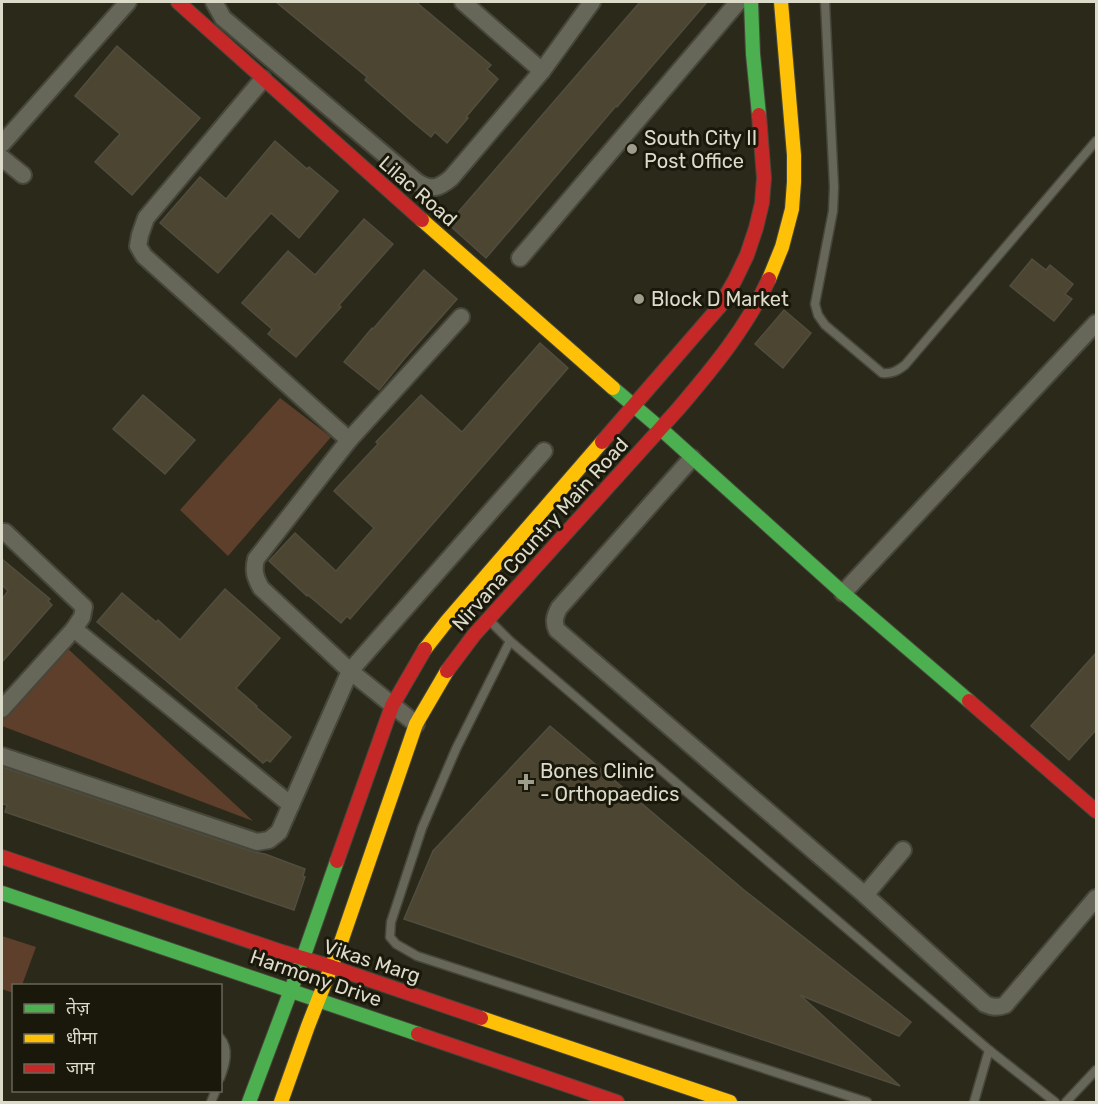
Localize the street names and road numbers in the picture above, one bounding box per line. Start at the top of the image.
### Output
street label: Lilac Road [374,151,462,231]
street label: Nirvana Country Main Road [447,432,633,636]
street label: Vikas Marg [321,934,423,988]
street label: Harmony Drive [247,944,385,1012]

